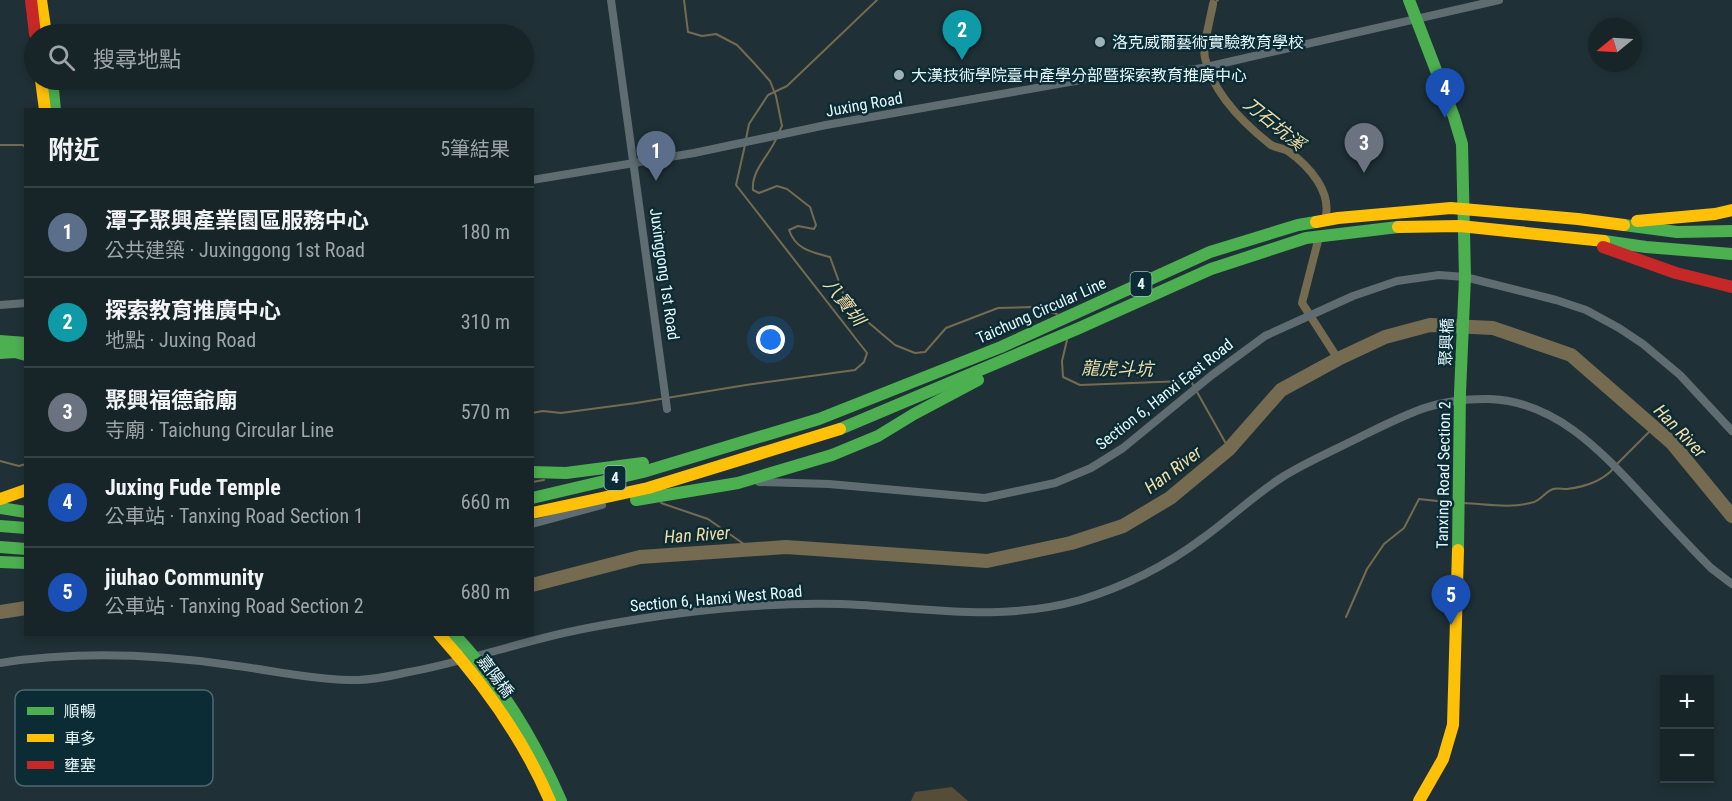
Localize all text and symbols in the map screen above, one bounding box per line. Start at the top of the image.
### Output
pin: 2 [942,10,982,60]
north arrow [1588,18,1642,72]
search box [24,24,534,90]
place label: 洛克威爾藝術實驗教育學校 [1112,33,1304,52]
marker: 洛克威爾藝術實驗教育學校 [1093,35,1107,49]
icon: search [45,41,78,74]
text: 搜尋地點 [93,47,181,72]
place label: 大漢技術學院臺中產學分部暨探索教育推廣中心 [911,66,1247,85]
marker: 大漢技術學院臺中產學分部暨探索教育推廣中心 [892,68,906,82]
pin: 4 [1426,68,1464,118]
street label: Juxing Road [824,88,904,121]
water label: 刀石坑溪 [1240,93,1311,156]
pin: 3 [1344,124,1384,173]
pin: 1 [636,132,676,181]
text: 附近 [48,135,100,165]
text: 5筆結果 [440,137,510,161]
street label: Juxinggong 1st Road [646,207,683,341]
text: 潭子聚興產業園區服務中心 [105,208,369,233]
text: 1 [62,220,73,244]
text: 180 m [461,220,510,244]
text: 公共建築 · Juxinggong 1st Road [105,238,365,262]
road number: 4 [1130,272,1152,296]
street label: Taichung Circular Line [973,273,1109,348]
water label: 八寶圳 [819,274,871,332]
text: 探索教育推廣中心 [105,298,281,323]
text: 2 [62,310,73,334]
text: 310 m [461,310,510,334]
street label: 聚興橋 [1436,318,1457,366]
your location [756,325,785,354]
text: 地點 · Juxing Road [105,328,256,352]
street label: Section 6, Hanxi East Road [1092,335,1237,454]
water label: 龍虎斗坑 [1081,357,1156,380]
text: 聚興福德爺廟 [105,388,237,413]
text: 3 [62,400,73,424]
text: 570 m [461,400,510,424]
water label: Han River [1650,400,1711,462]
street label: Tanxing Road Section 2 [1433,401,1454,549]
text: 寺廟 · Taichung Circular Line [105,418,334,442]
water label: Han River [1140,441,1206,498]
road number: 4 [604,466,626,490]
text: Juxing Fude Temple [105,475,281,500]
text: 4 [62,490,73,514]
text: 660 m [461,490,510,514]
text: 公車站 · Tanxing Road Section 1 [105,504,364,528]
water label: Han River [663,522,731,547]
text: jiuhao Community [105,565,264,590]
pin: 5 [1432,576,1470,625]
text: 5 [62,580,73,604]
text: 680 m [461,580,510,604]
street label: Section 6, Hanxi West Road [629,582,803,615]
text: 公車站 · Tanxing Road Section 2 [105,594,364,618]
street label: 嘉陽橋 [474,651,518,701]
map controls [1660,675,1714,783]
button: + [1660,675,1714,729]
legend [15,690,213,786]
text: 順暢 [64,702,96,721]
text: 車多 [64,729,96,748]
button: − [1660,729,1714,783]
text: 壅塞 [64,756,96,775]

